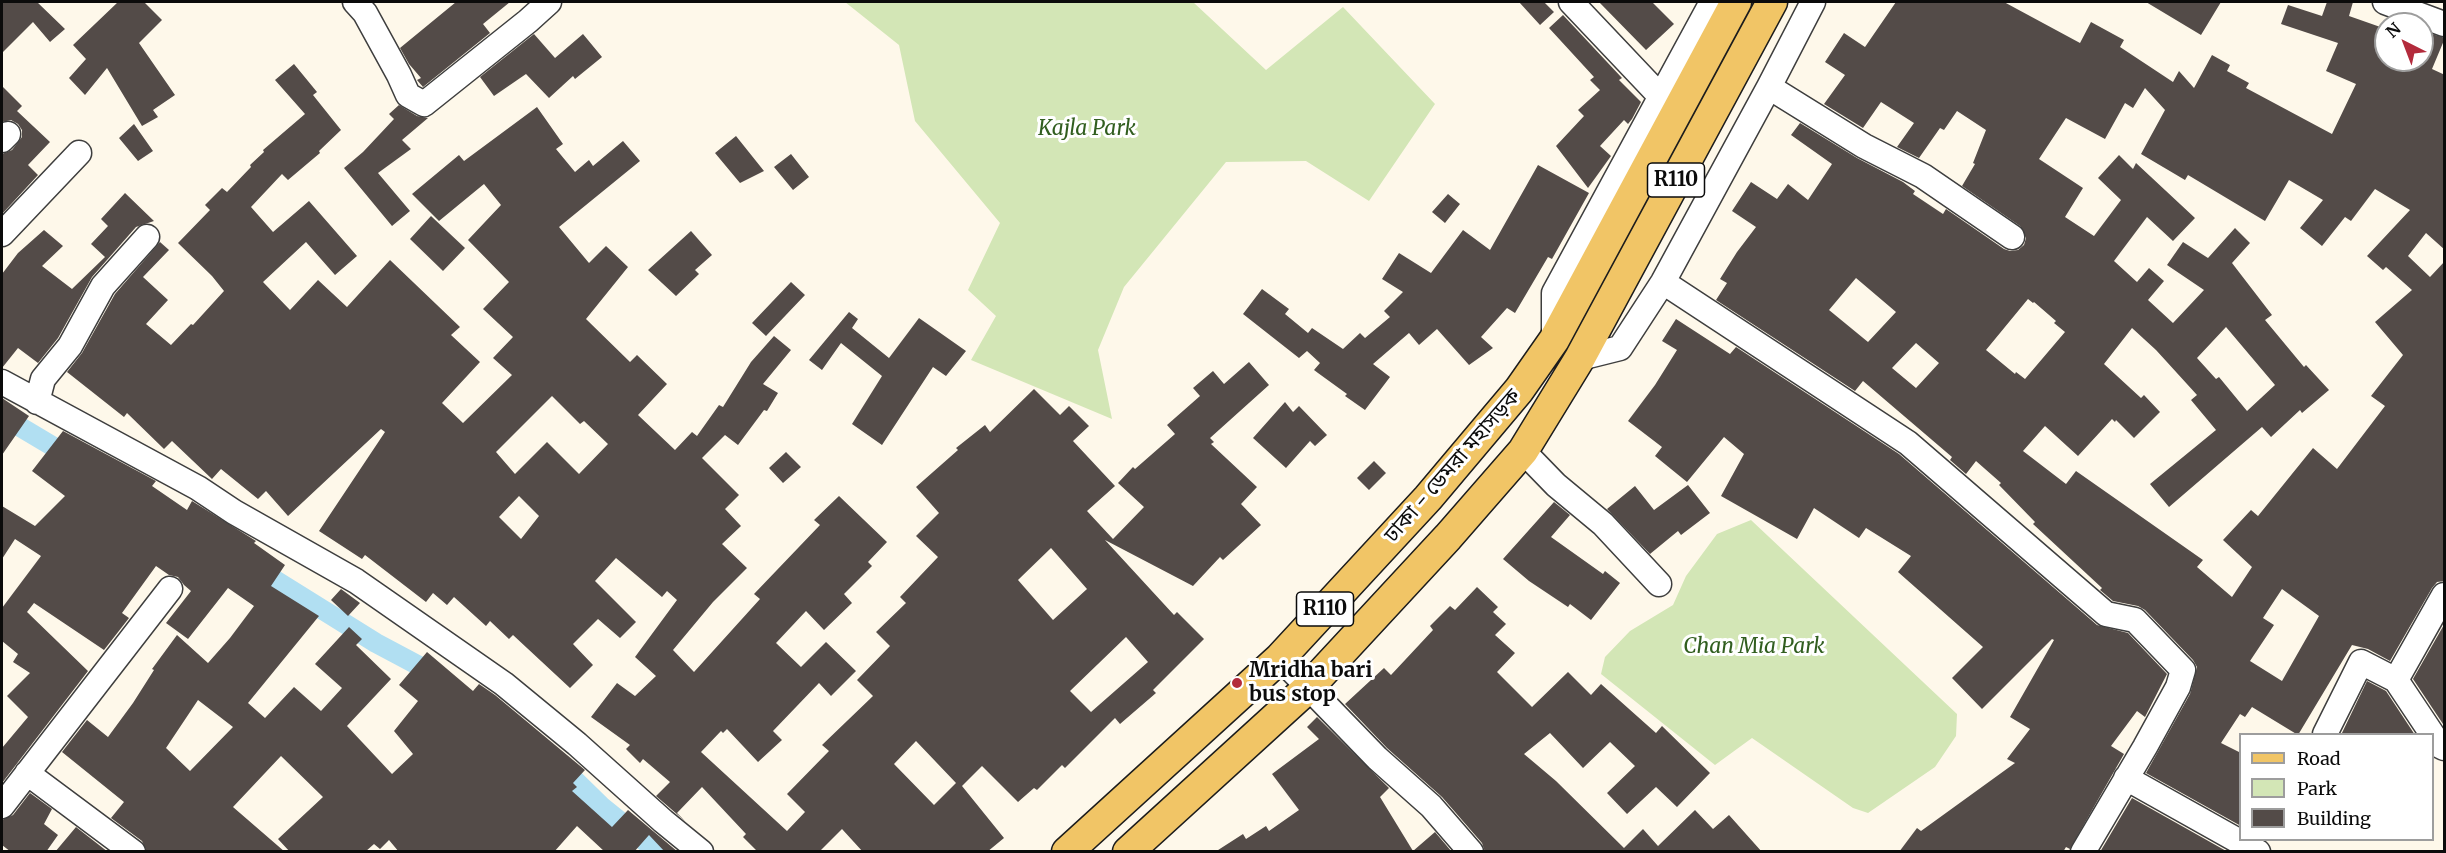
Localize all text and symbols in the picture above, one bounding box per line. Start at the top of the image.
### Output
north arrow [2374,12,2434,72]
text: N [2382,18,2405,42]
park label: Kajla Park [1038,116,1136,142]
road number: R110 [1648,163,1704,197]
street label: ঢাকা - ডেমরা মহাসড়ক [1380,384,1526,548]
road number: R110 [1296,592,1354,626]
park label: Chan Mia Park [1683,634,1825,660]
place label: Mridha bari bus stop [1249,658,1372,708]
marker: Mridha bari bus stop [1230,676,1244,690]
legend [2239,733,2434,841]
text: Road [2297,747,2341,770]
text: Park [2297,777,2337,800]
text: Building [2297,807,2371,830]

